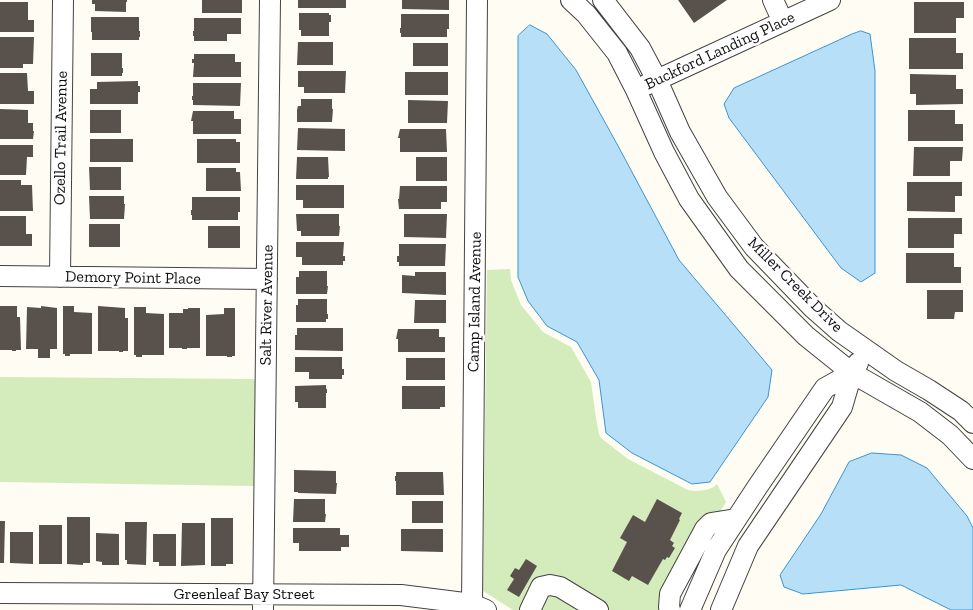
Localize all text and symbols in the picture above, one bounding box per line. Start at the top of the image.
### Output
street label: Buckford Landing Place [642,8,798,94]
street label: Ozello Trail Avenue [50,71,72,205]
street label: Camp Island Avenue [464,232,486,372]
street label: Miller Creek Drive [743,233,847,337]
street label: Salt River Avenue [256,245,278,365]
street label: Demory Point Place [65,267,201,289]
street label: Greenleaf Bay Street [173,584,315,604]

